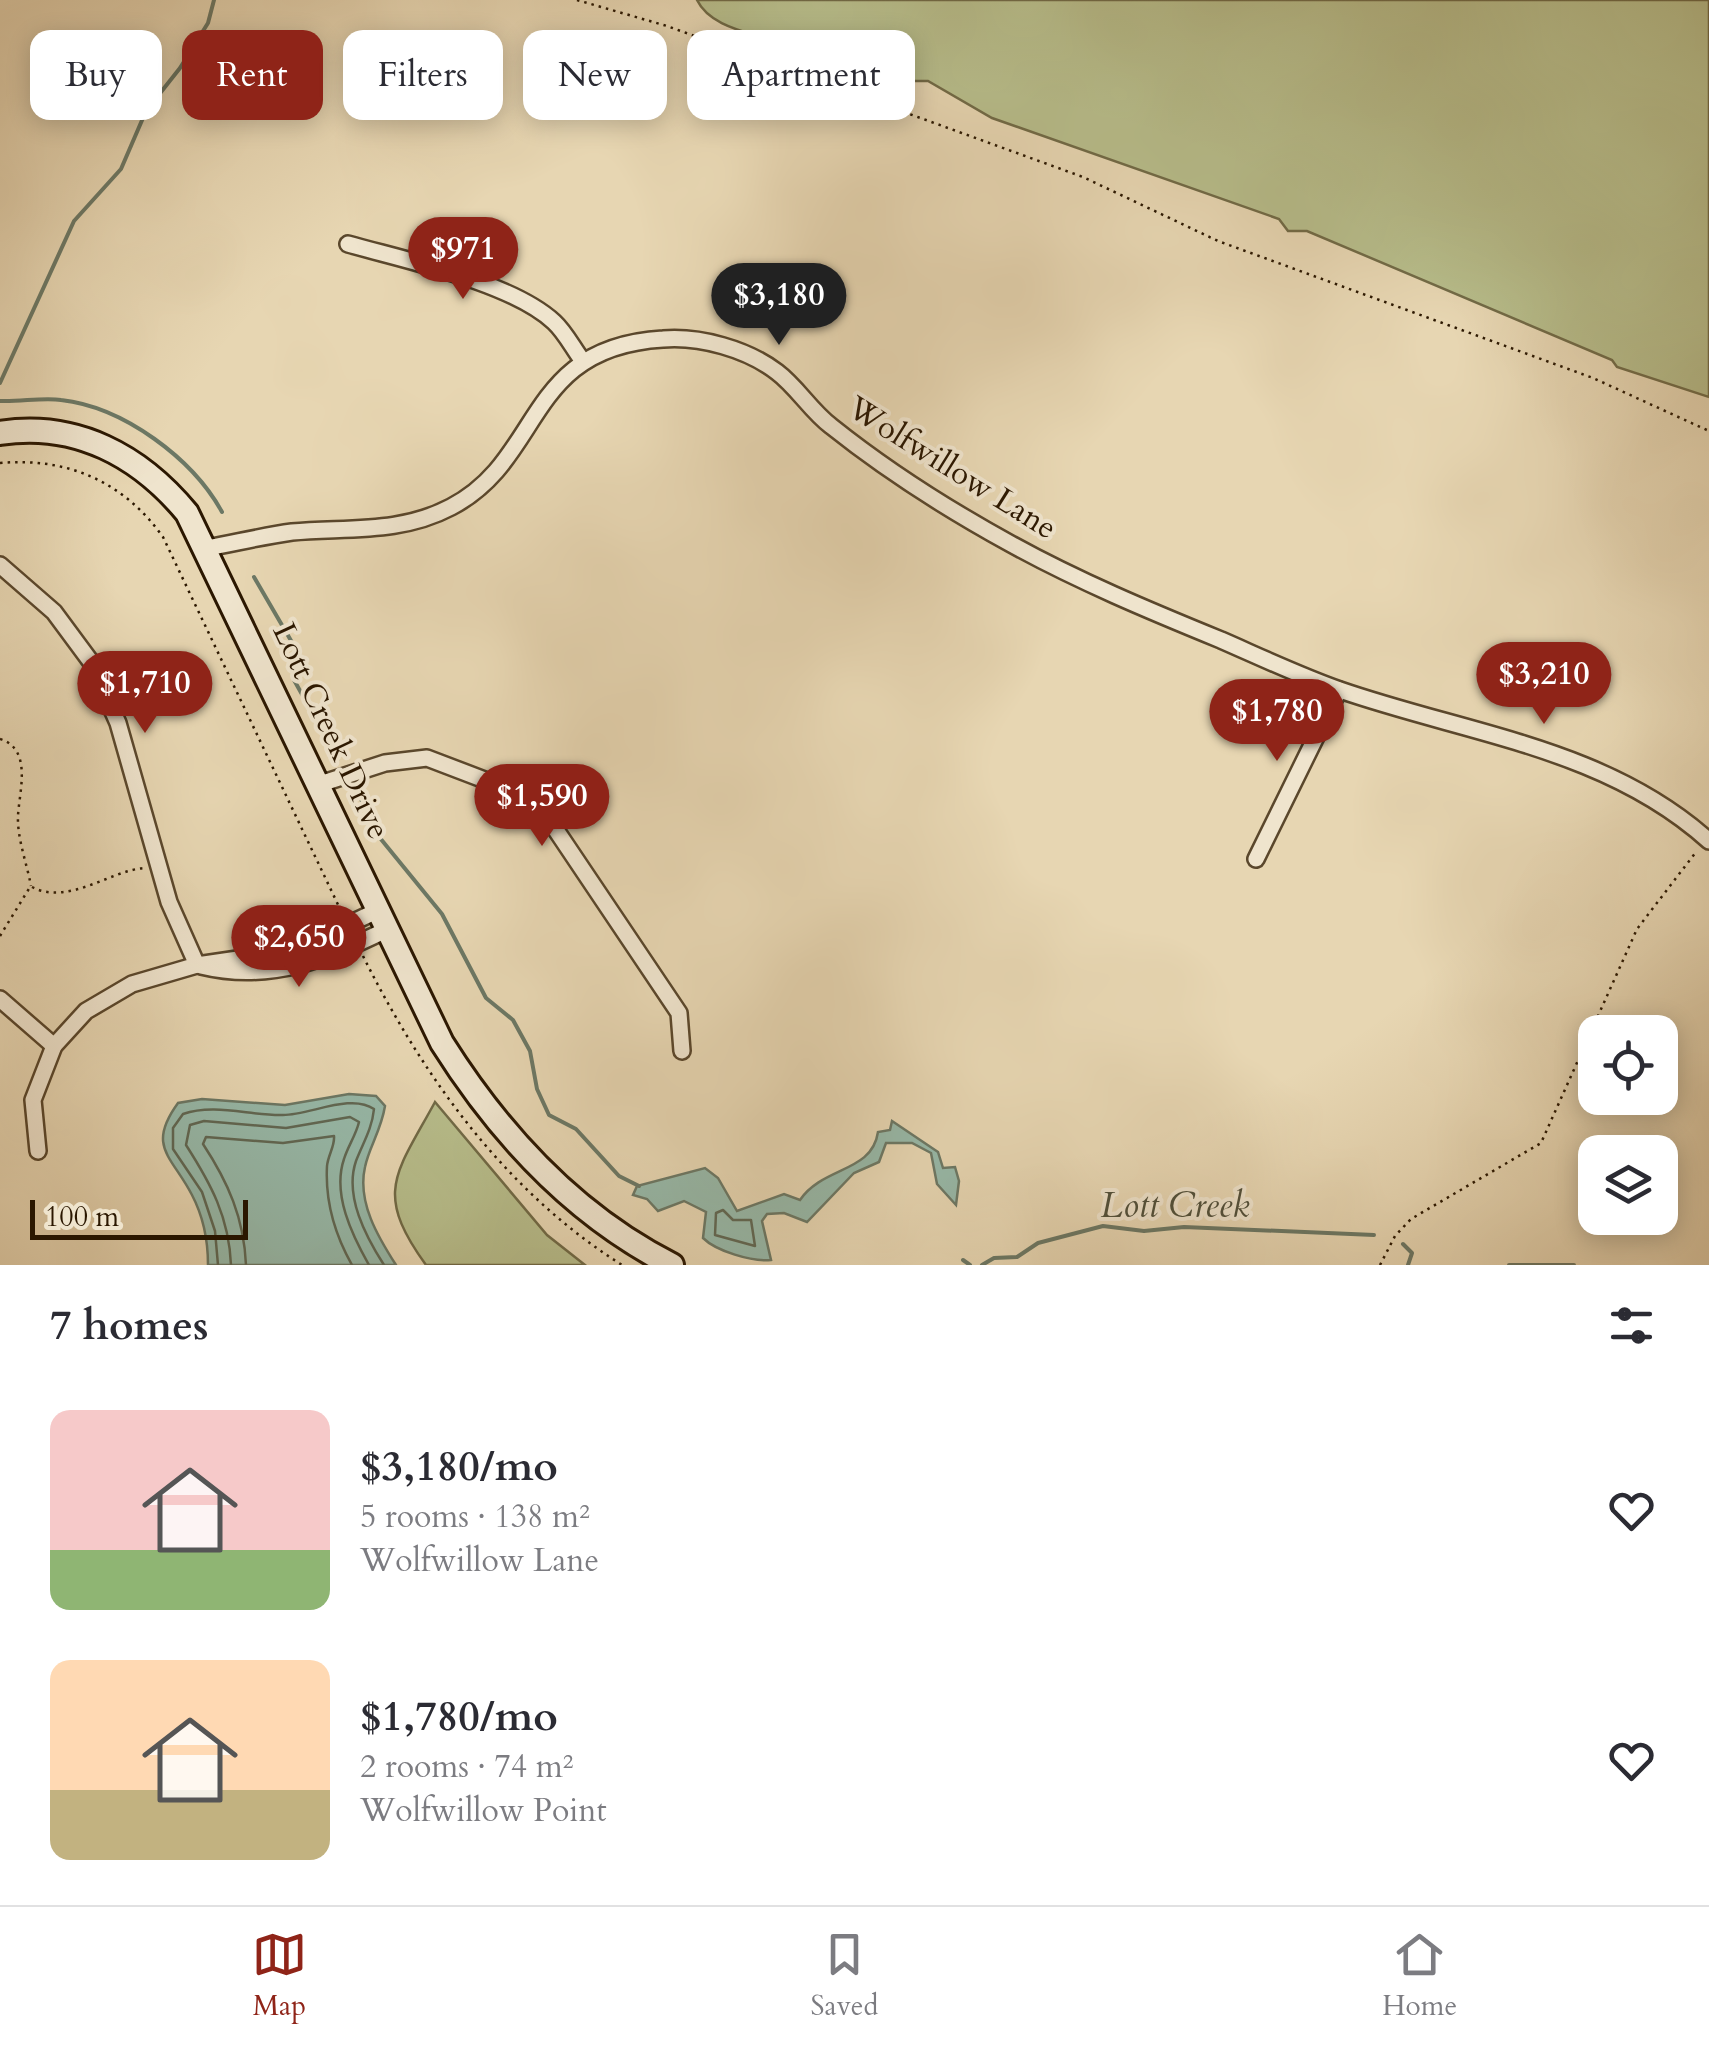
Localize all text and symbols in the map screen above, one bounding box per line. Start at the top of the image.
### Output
chip: Buy [30,30,162,120]
chip: Rent [182,30,323,120]
chip: Filters [343,30,503,120]
chip: New [523,30,667,120]
chip: Apartment [687,30,915,120]
pin: $971 [404,217,522,302]
text: $971 [430,227,496,271]
pin: $3,180 [698,263,860,348]
text: $3,180 [733,273,825,317]
street label: Wolfwillow Lane [838,386,1065,550]
street label: Lott Creek Drive [262,616,400,846]
pin: $3,210 [1463,642,1625,727]
pin: $1,710 [64,651,226,736]
text: $3,210 [1498,652,1590,696]
text: $1,710 [99,661,191,705]
pin: $1,780 [1196,679,1358,764]
text: $1,780 [1231,689,1323,733]
pin: $1,590 [461,764,623,849]
text: $1,590 [496,774,588,818]
pin: $2,650 [218,905,380,990]
text: $2,650 [253,915,345,959]
map controls [1578,1015,1678,1235]
button: locate [1578,1015,1678,1115]
button: layers [1578,1135,1678,1235]
water label: Lott Creek [1100,1182,1250,1230]
scale bar [30,1195,248,1240]
text: 100 m [45,1198,119,1236]
text: 7 homes [50,1297,208,1354]
icon: filters [1604,1298,1659,1353]
text: $3,180/mo [360,1438,558,1495]
icon: home [130,1450,250,1570]
icon: heart [1604,1483,1659,1538]
text: 5 rooms · 138 m² [360,1495,590,1539]
text: Wolfwillow Lane [360,1539,599,1583]
text: $1,780/mo [360,1688,558,1745]
icon: home [130,1700,250,1820]
icon: heart [1604,1733,1659,1788]
text: 2 rooms · 74 m² [360,1745,573,1789]
text: Wolfwillow Point [360,1789,607,1833]
tab: Map [252,1927,307,2025]
tab: Saved [811,1927,878,2025]
tab: Home [1382,1927,1457,2025]

